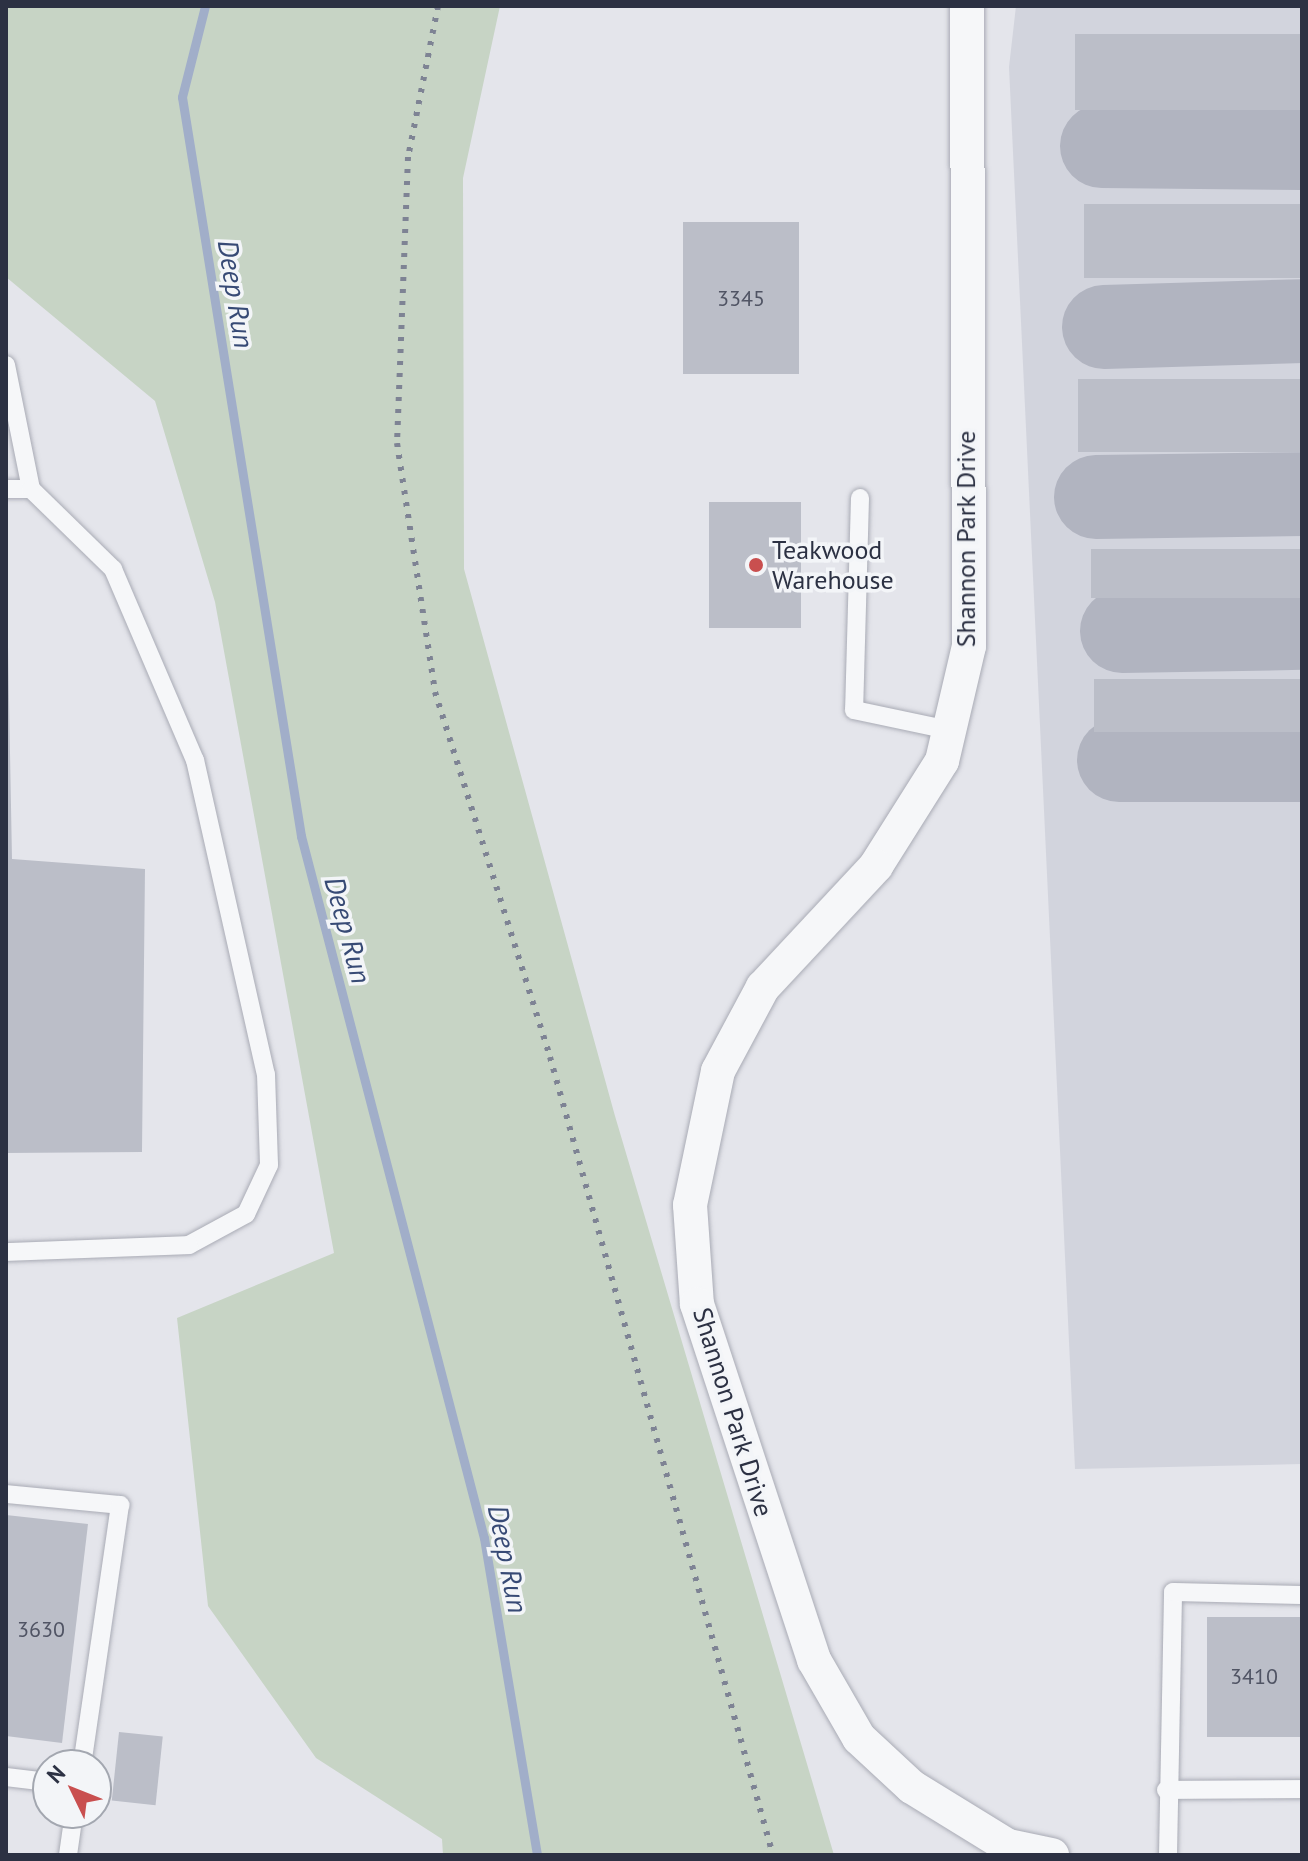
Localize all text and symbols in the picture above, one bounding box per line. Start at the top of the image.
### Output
water label: Deep Run [211,237,261,351]
house number: 3345 [717,286,765,312]
street label: Shannon Park Drive [950,430,982,648]
place label: Teakwood Warehouse [772,534,894,596]
marker: Teakwood Warehouse [747,556,765,574]
water label: Deep Run [318,873,378,987]
street label: Shannon Park Drive [686,1303,780,1521]
water label: Deep Run [481,1502,535,1616]
house number: 3630 [17,1617,65,1643]
house number: 3410 [1230,1664,1278,1690]
north arrow [32,1749,112,1829]
text: N [41,1759,71,1789]

